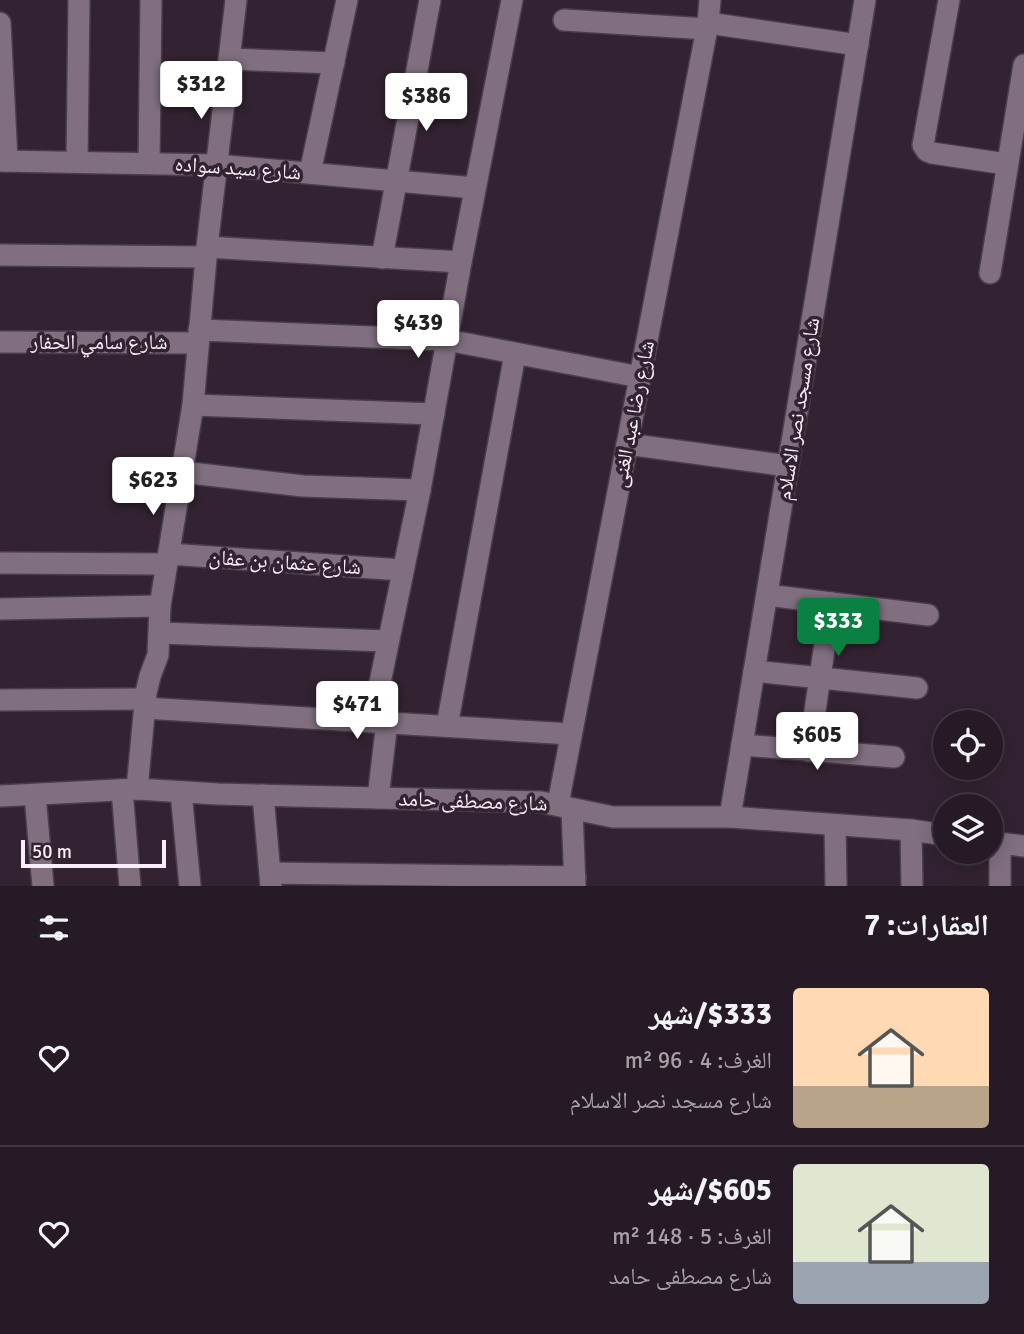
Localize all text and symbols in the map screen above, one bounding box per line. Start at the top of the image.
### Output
pin: $312 [160,61,242,121]
text: $312 [176,69,226,98]
pin: $386 [385,74,467,133]
text: $386 [401,81,451,110]
street label: شارع سيد سواده [174,151,302,185]
pin: $439 [377,300,459,360]
text: $439 [393,308,443,337]
street label: شارع مسجد نصر الاسلام [771,316,826,502]
street label: شارع سامي الحفار [29,329,168,358]
street label: شارع رضا عبد الغنى [606,338,660,490]
pin: $623 [112,458,194,517]
text: $623 [128,465,178,494]
street label: شارع عثمان بن عفان [208,544,362,580]
pin: $333 [797,598,879,658]
text: $333 [813,606,863,635]
pin: $471 [316,682,398,741]
text: $471 [332,689,382,718]
map controls [933,710,1003,864]
button: locate [933,710,1003,780]
pin: $605 [776,712,858,772]
text: $605 [792,720,842,749]
street label: شارع مصطفى حامد [398,785,548,817]
button: layers [933,794,1003,864]
scale bar [21,837,166,869]
text: 50 m [32,840,72,864]
text: العقارات: 7 [864,907,989,944]
icon: filters [35,909,73,947]
text: $333/شهر [649,996,772,1033]
icon: home [849,1016,933,1100]
icon: heart [35,1039,73,1077]
text: الغرف: 4 · 96 m² [625,1046,772,1075]
text: شارع مسجد نصر الاسلام [570,1086,772,1115]
text: $605/شهر [649,1172,772,1209]
icon: home [849,1192,933,1276]
icon: heart [35,1215,73,1253]
text: الغرف: 5 · 148 m² [612,1222,772,1251]
text: شارع مصطفى حامد [609,1262,772,1291]

